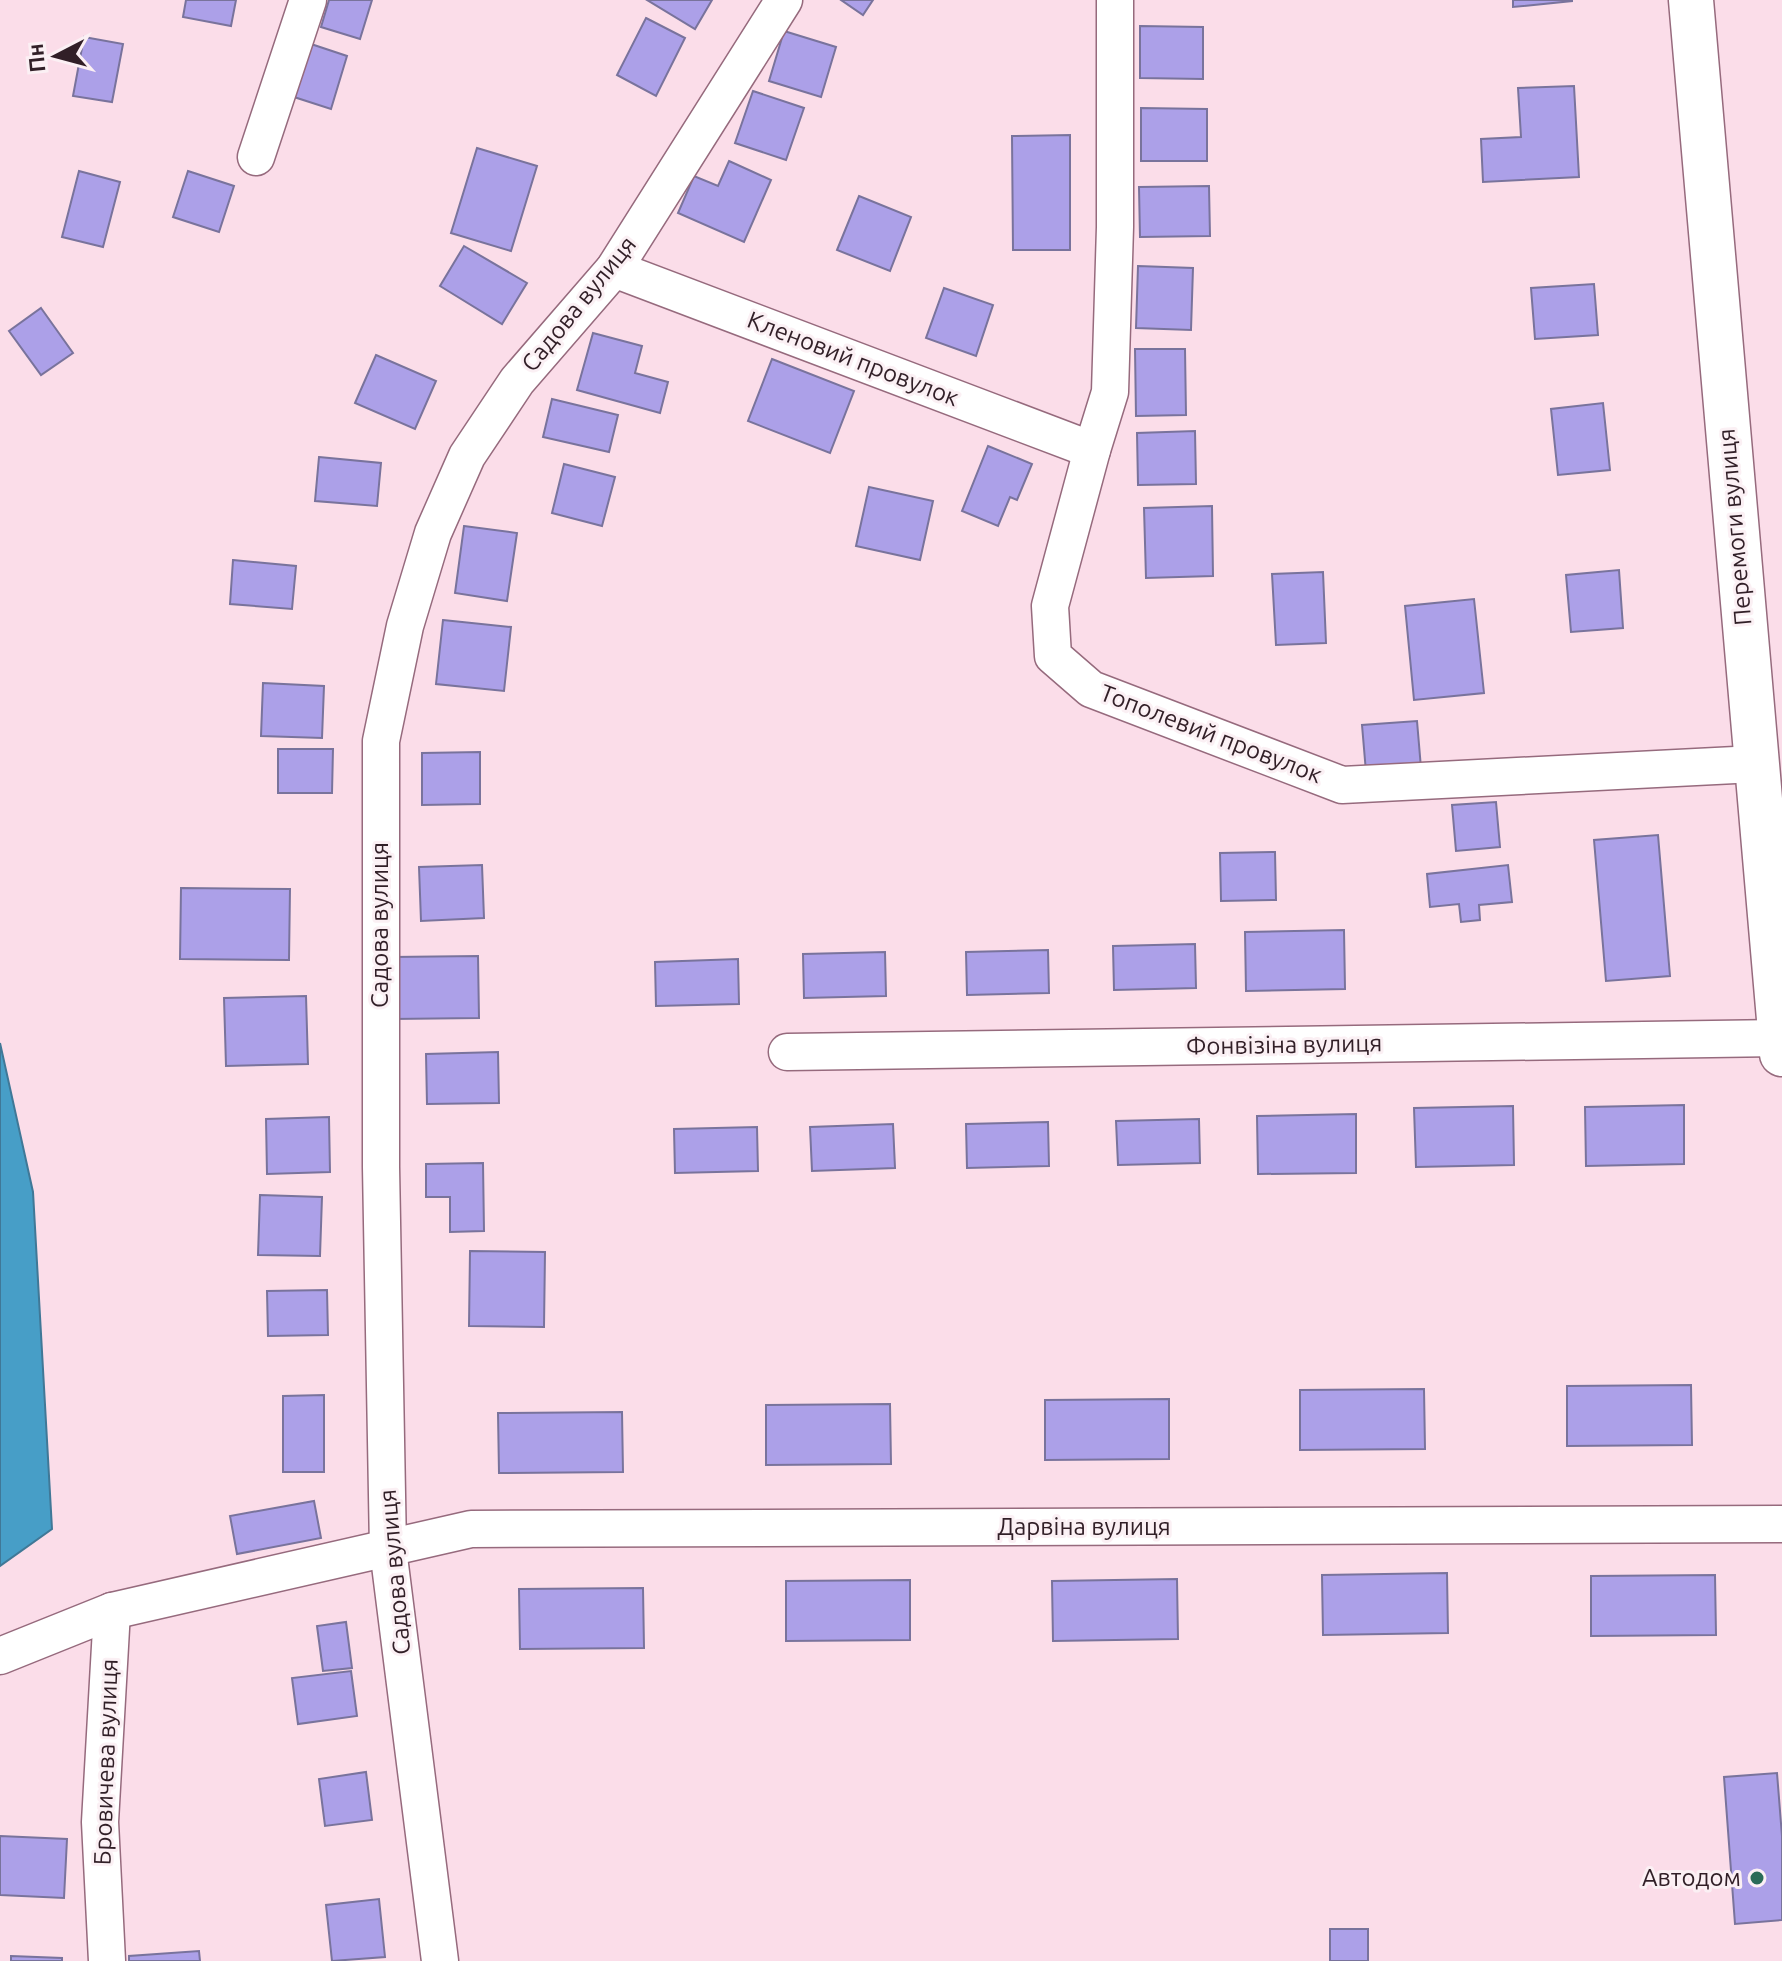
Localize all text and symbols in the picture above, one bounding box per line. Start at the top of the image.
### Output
north arrow [16,16,96,96]
text: Пн [22,42,50,74]
street label: Садова вулиця [516,231,641,377]
street label: Кленовий провулок [744,306,963,411]
street label: Перемоги вулиця [1712,428,1757,627]
street label: Тополевий провулок [1097,679,1326,788]
street label: Садова вулиця [366,842,393,1008]
street label: Фонвізіна вулиця [1186,1029,1382,1060]
street label: Садова вулиця [374,1488,415,1656]
street label: Дарвіна вулиця [997,1513,1171,1540]
street label: Бровичева вулиця [88,1658,123,1866]
place label: Автодом [1642,1864,1741,1891]
marker: Автодом [1748,1869,1766,1887]

